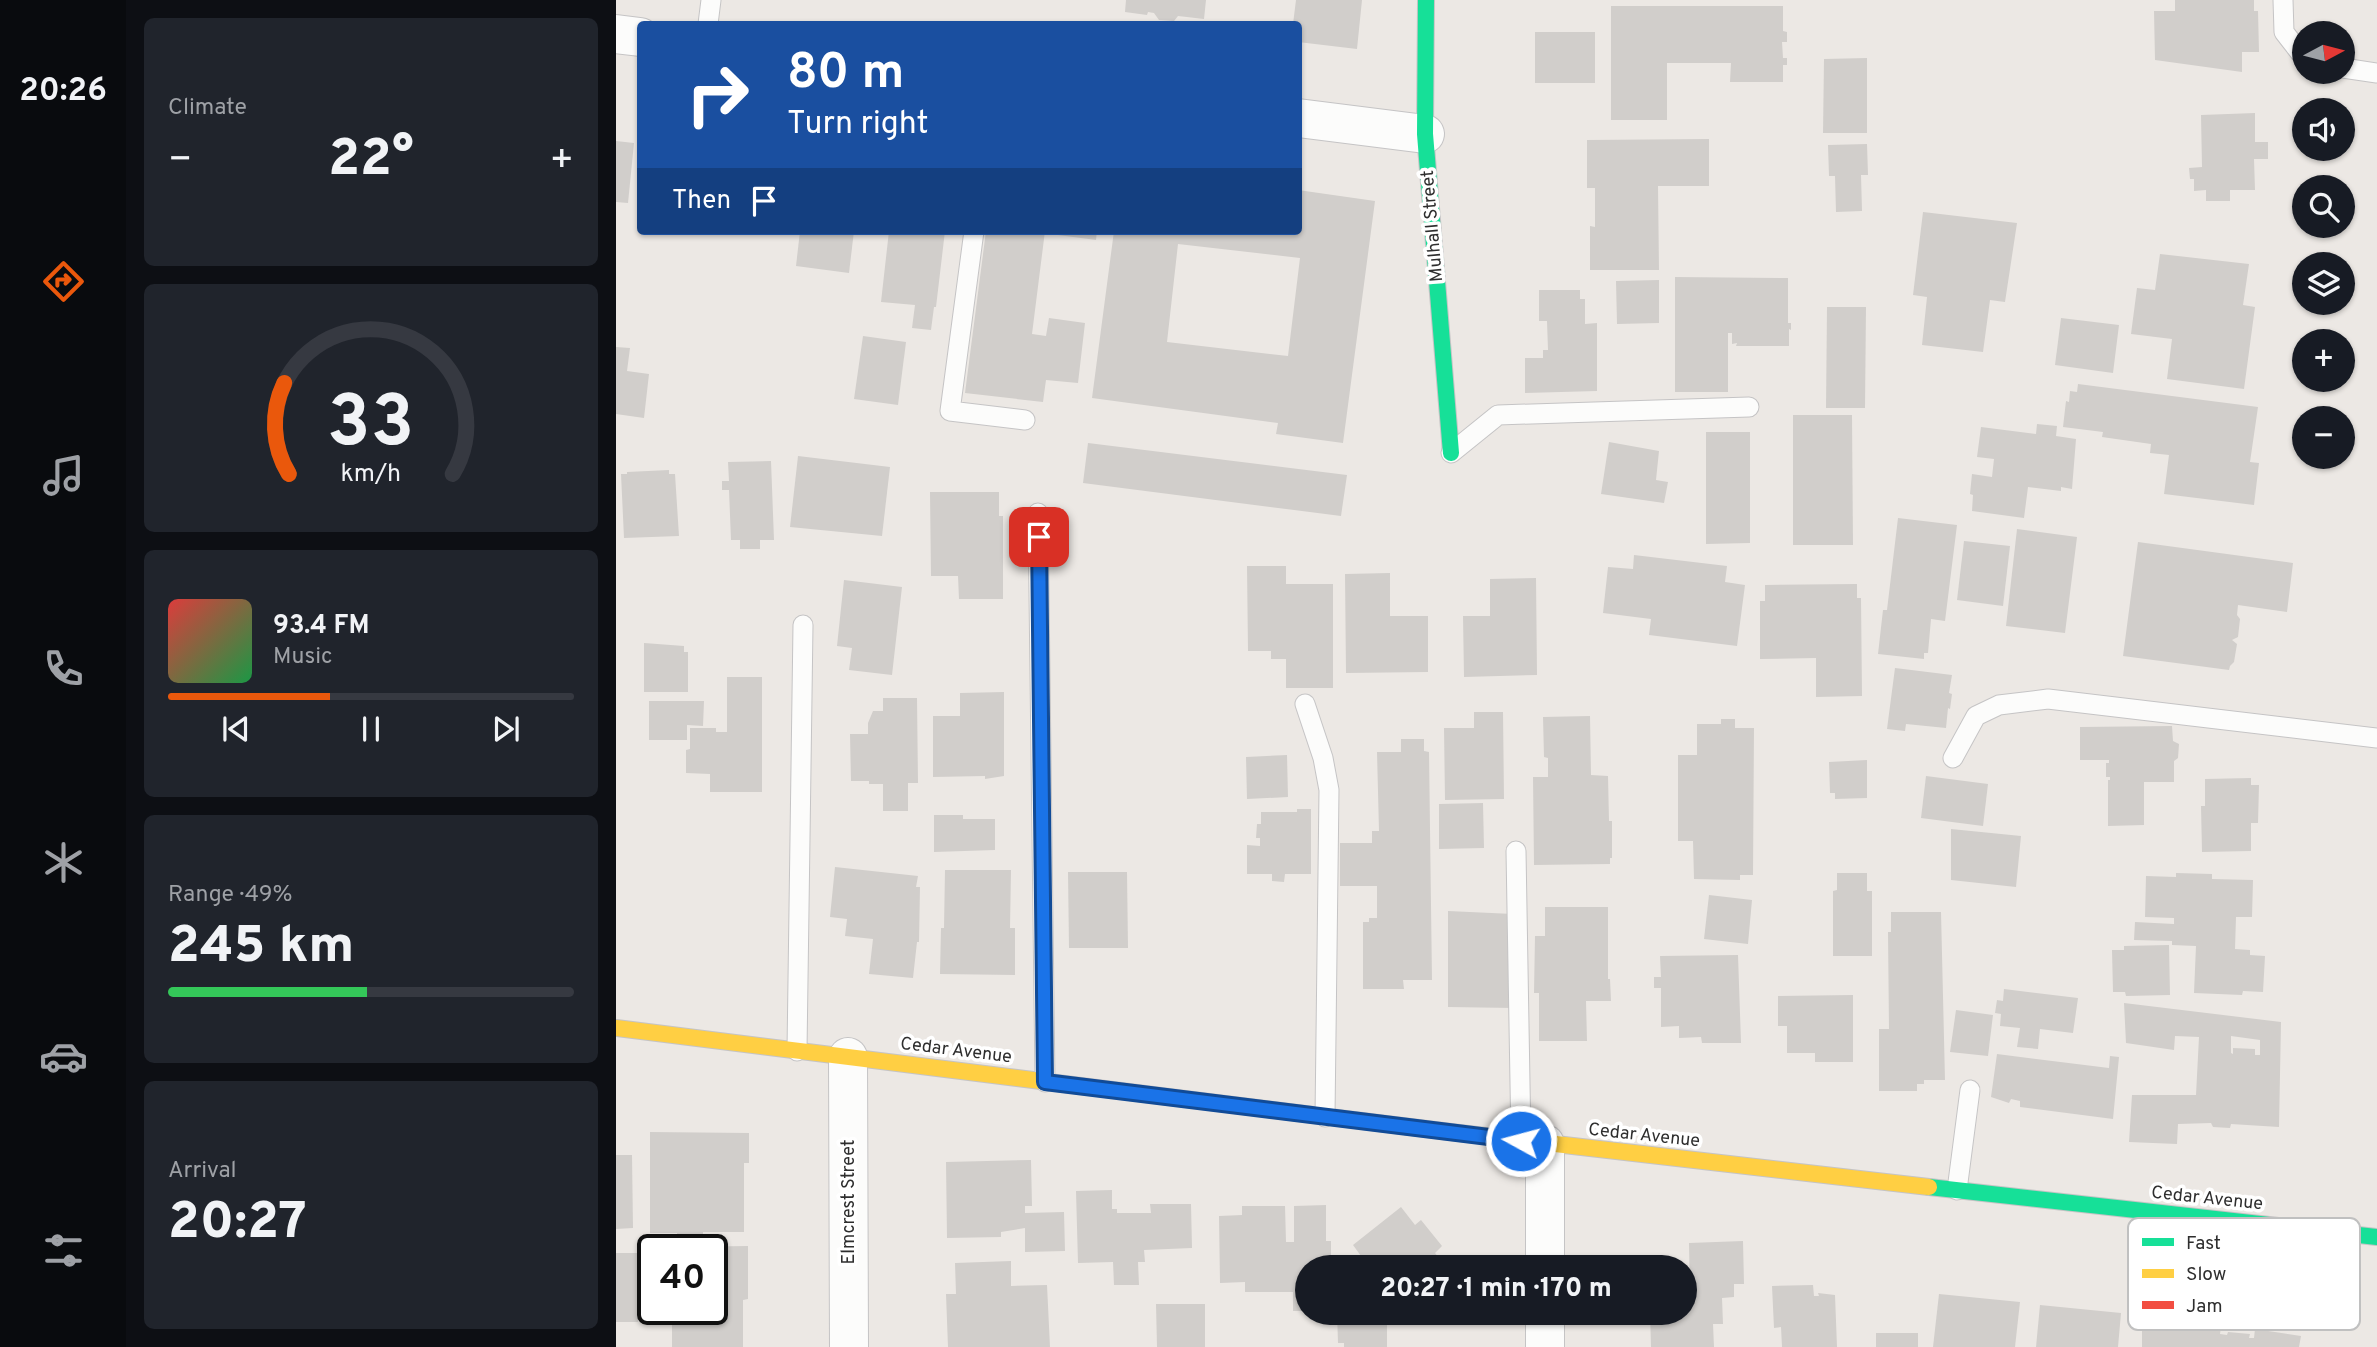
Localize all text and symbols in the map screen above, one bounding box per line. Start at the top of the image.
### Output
north arrow [2292,21,2356,84]
map controls [2292,21,2355,469]
text: 80 m [787,44,904,106]
icon: right [672,49,763,140]
text: 20:26 [19,72,107,112]
text: Climate [168,94,247,123]
button: sound [2292,98,2355,161]
text: Turn right [787,105,929,145]
text: 22° [328,128,414,194]
text: − [168,137,193,186]
text: + [549,137,574,186]
street label: Mulhall Street [1417,169,1449,283]
button: search [2292,175,2355,238]
icon: arrive [745,182,783,220]
text: Then [672,185,731,218]
button: layers [2292,252,2355,315]
icon: directions [39,257,88,306]
button: + [2292,329,2355,392]
text: 33 [327,380,415,472]
button: − [2292,406,2355,469]
icon: music [39,451,88,500]
text: km/h [341,458,401,490]
pin [1009,507,1069,567]
icon: arrive [1020,518,1058,556]
text: 93.4 FM [273,610,369,643]
text: Music [273,643,333,672]
icon: phone [39,644,88,693]
icon: previous [217,710,255,748]
icon: pause [352,710,390,748]
icon: next [487,710,525,748]
icon: climate [39,838,88,887]
text: Range · 49% [168,881,292,910]
text: 245 km [168,915,354,981]
icon: car [39,1032,88,1081]
street label: Cedar Avenue [899,1033,1013,1069]
position arrow [1484,1104,1558,1178]
street label: Cedar Avenue [1587,1119,1701,1153]
street label: Elmcrest Street [838,1140,861,1264]
text: Arrival [168,1157,237,1186]
street label: Cedar Avenue [2150,1182,2264,1216]
text: 20:27 [168,1191,307,1257]
legend [2128,1218,2360,1330]
icon: filters [39,1226,88,1275]
text: Fast [2186,1232,2221,1256]
speed limit sign: 40 [637,1234,728,1325]
text: Slow [2186,1263,2226,1287]
text: 20:27 · 1 min · 170 m [1380,1273,1612,1306]
text: Jam [2186,1295,2223,1319]

